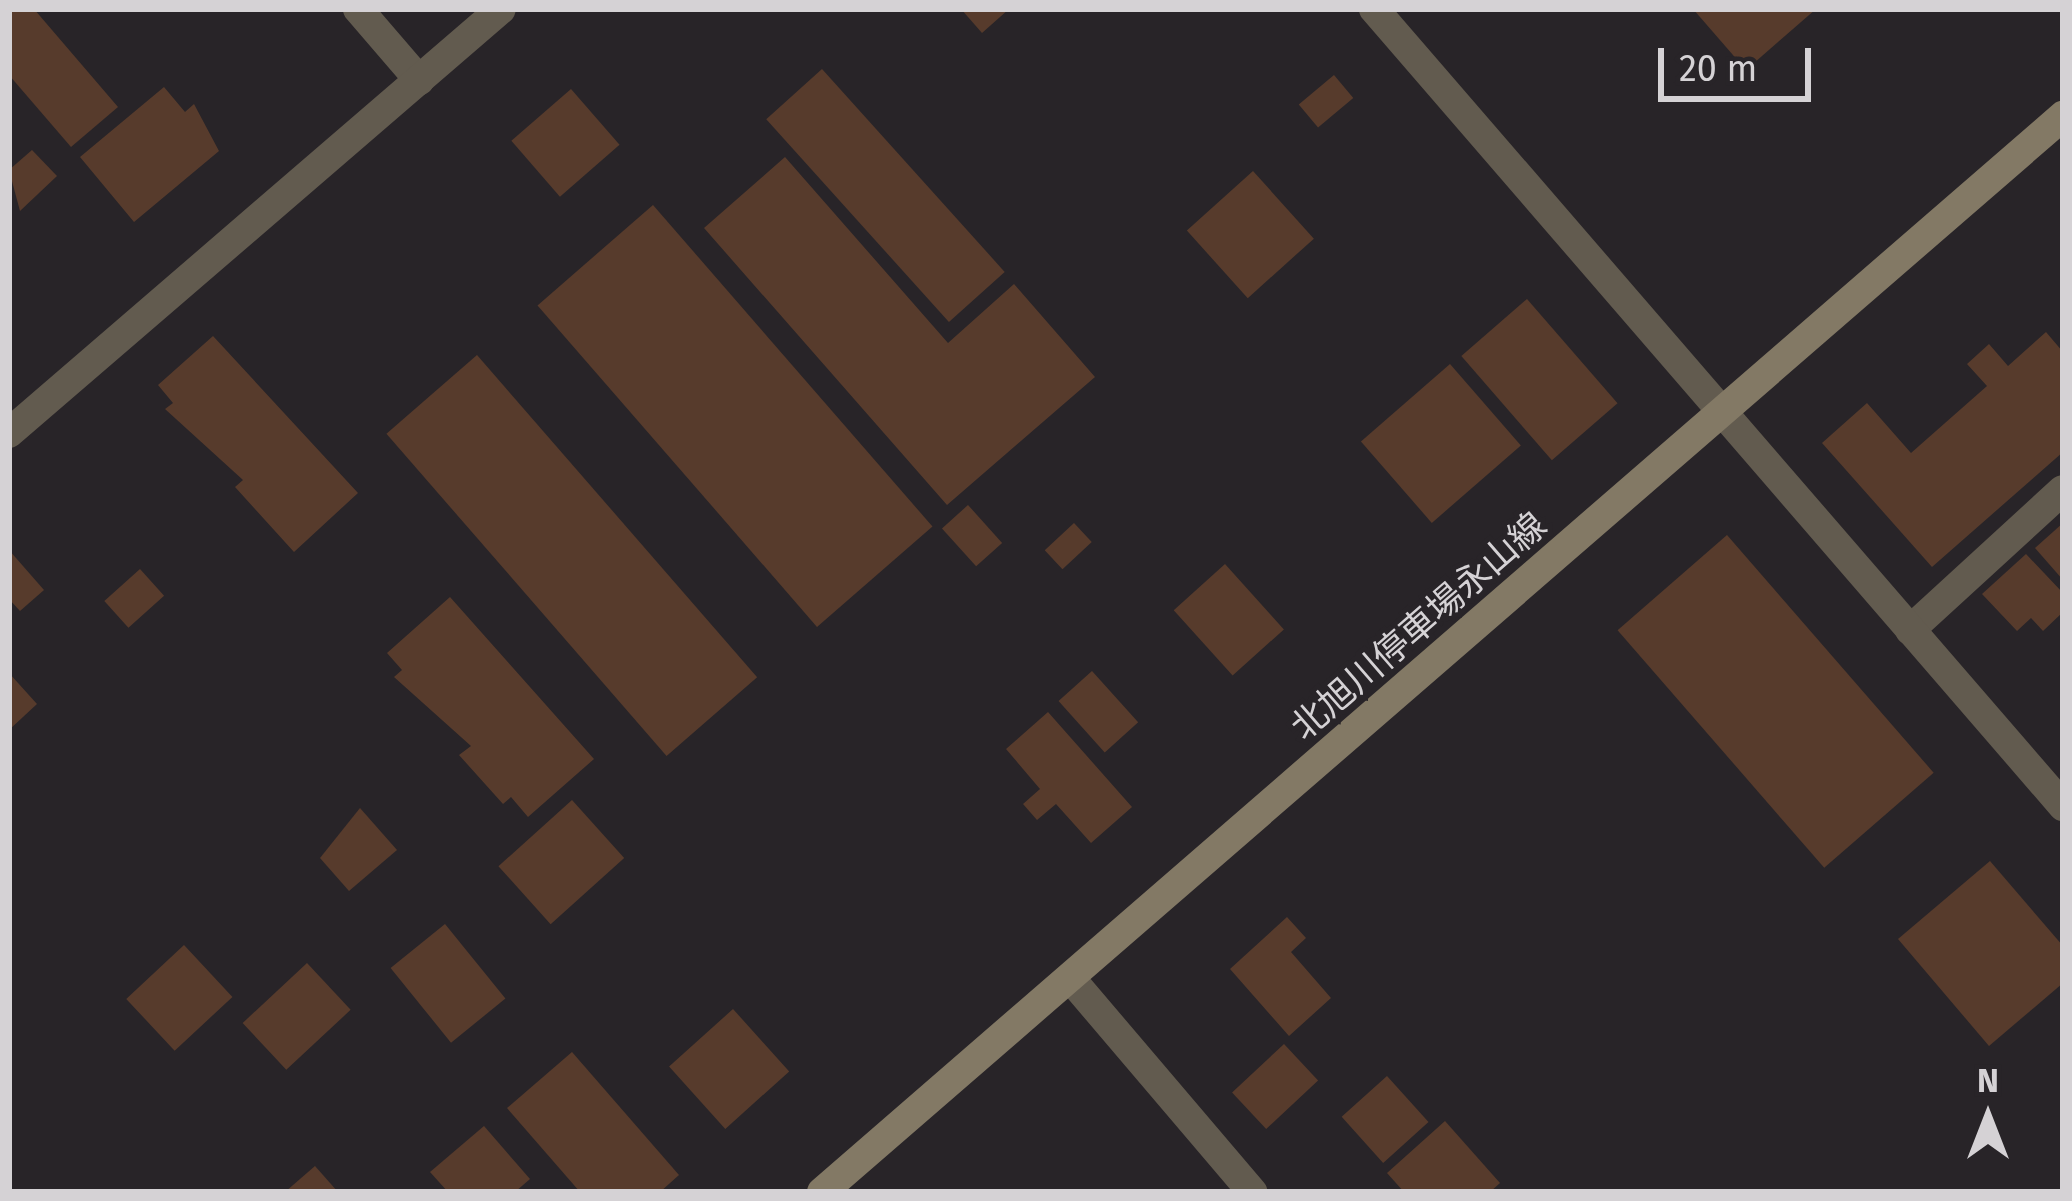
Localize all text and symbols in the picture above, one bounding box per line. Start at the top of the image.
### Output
scale bar [1664,24,1817,98]
text: 20 m [1679,47,1757,91]
street label: 北旭川停車場永山線 [1283,504,1555,750]
north arrow [1928,1057,2048,1177]
text: N [1977,1061,1999,1101]

